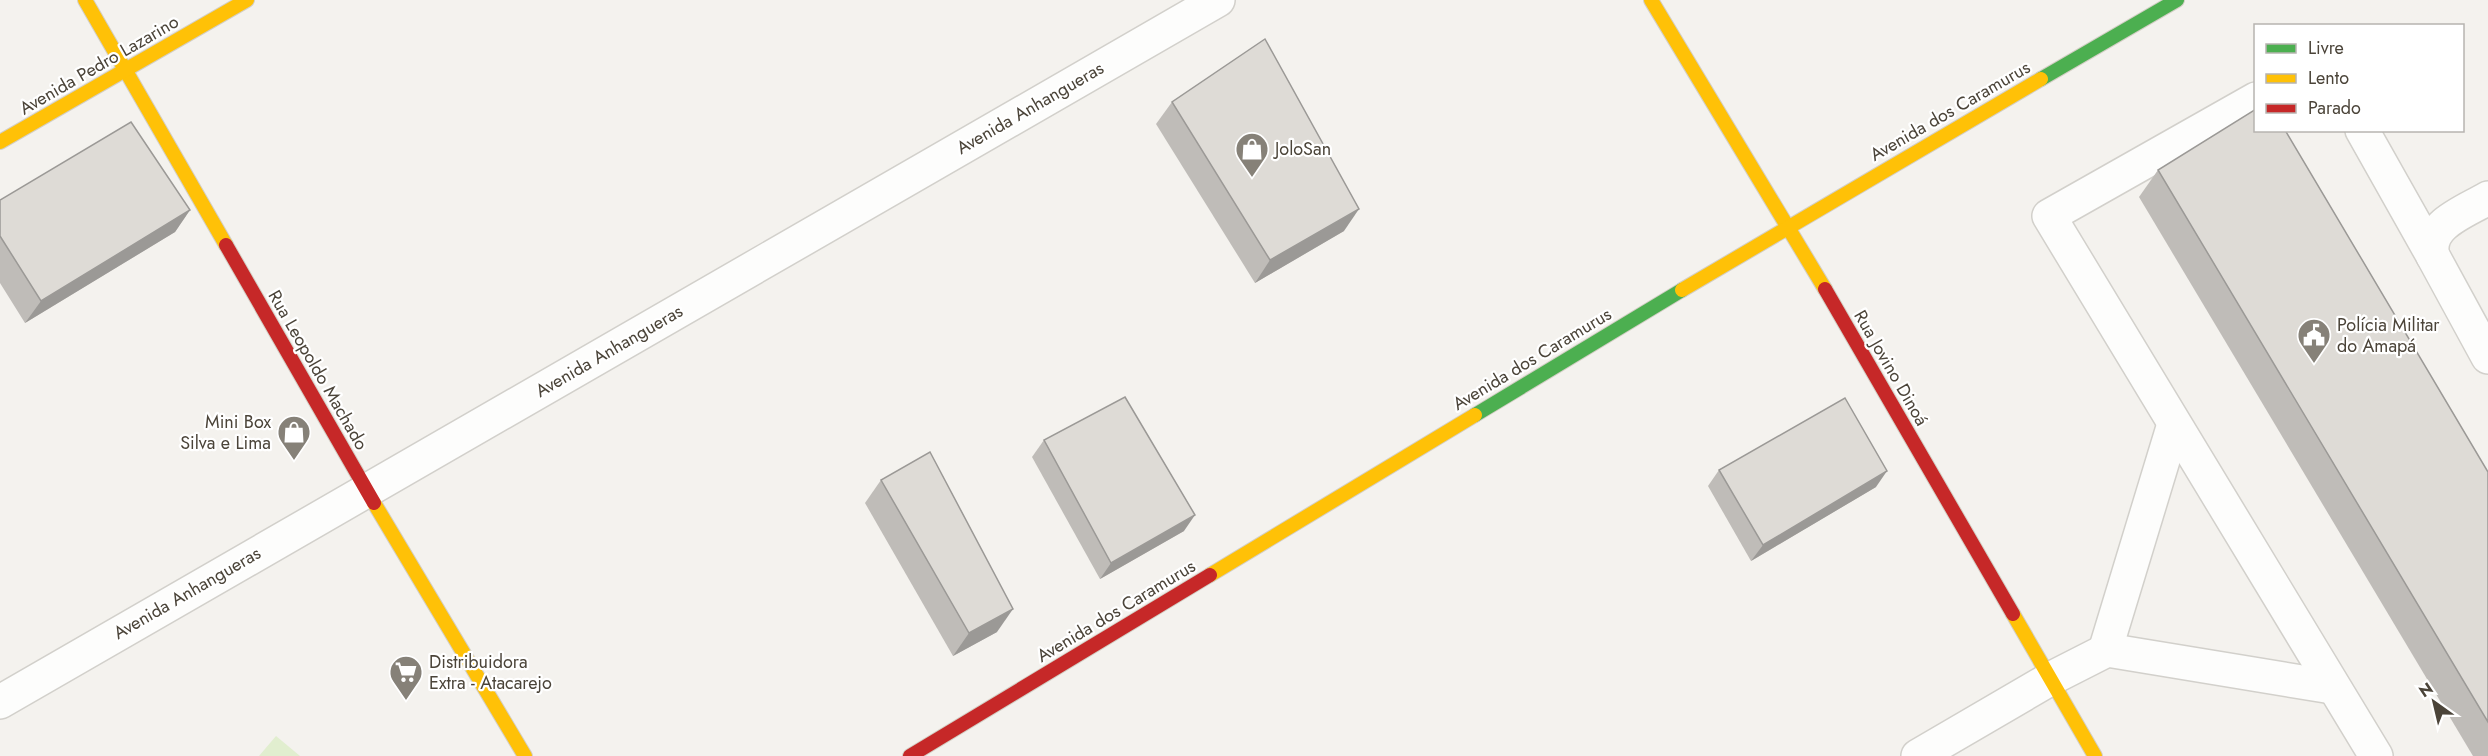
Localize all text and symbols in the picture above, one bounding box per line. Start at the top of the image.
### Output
street label: Avenida Pedro Lazarino [14,9,184,121]
legend [2254,24,2464,132]
text: Livre [2308,35,2344,61]
street label: Avenida dos Caramurus [1865,54,2035,168]
street label: Avenida Anhangueras [951,55,1109,161]
text: Lento [2308,65,2349,91]
text: Parado [2308,95,2361,121]
shop icon: JoloSan [1234,131,1270,178]
place label: JoloSan [1273,136,1331,162]
street label: Rua Leopoldo Machado [262,285,374,455]
street label: Avenida Anhangueras [530,298,688,404]
street label: Avenida dos Caramurus [1448,301,1616,417]
street label: Rua Jovino Dinoá [1847,305,1935,431]
place label: Polícia Militar do Amapá [2337,312,2440,359]
public building icon: Polícia Militar do Amapá [2296,317,2332,364]
place label: Mini Box Silva e Lima [180,409,271,456]
shop icon: Mini Box Silva e Lima [276,414,312,461]
street label: Avenida Anhangueras [108,540,266,646]
street label: Avenida dos Caramurus [1032,553,1200,669]
place label: Distribuidora Extra - Atacarejo [429,649,552,696]
supermarket icon: Distribuidora Extra - Atacarejo [388,654,424,701]
north arrow [2404,672,2464,732]
text: N [2414,677,2438,703]

